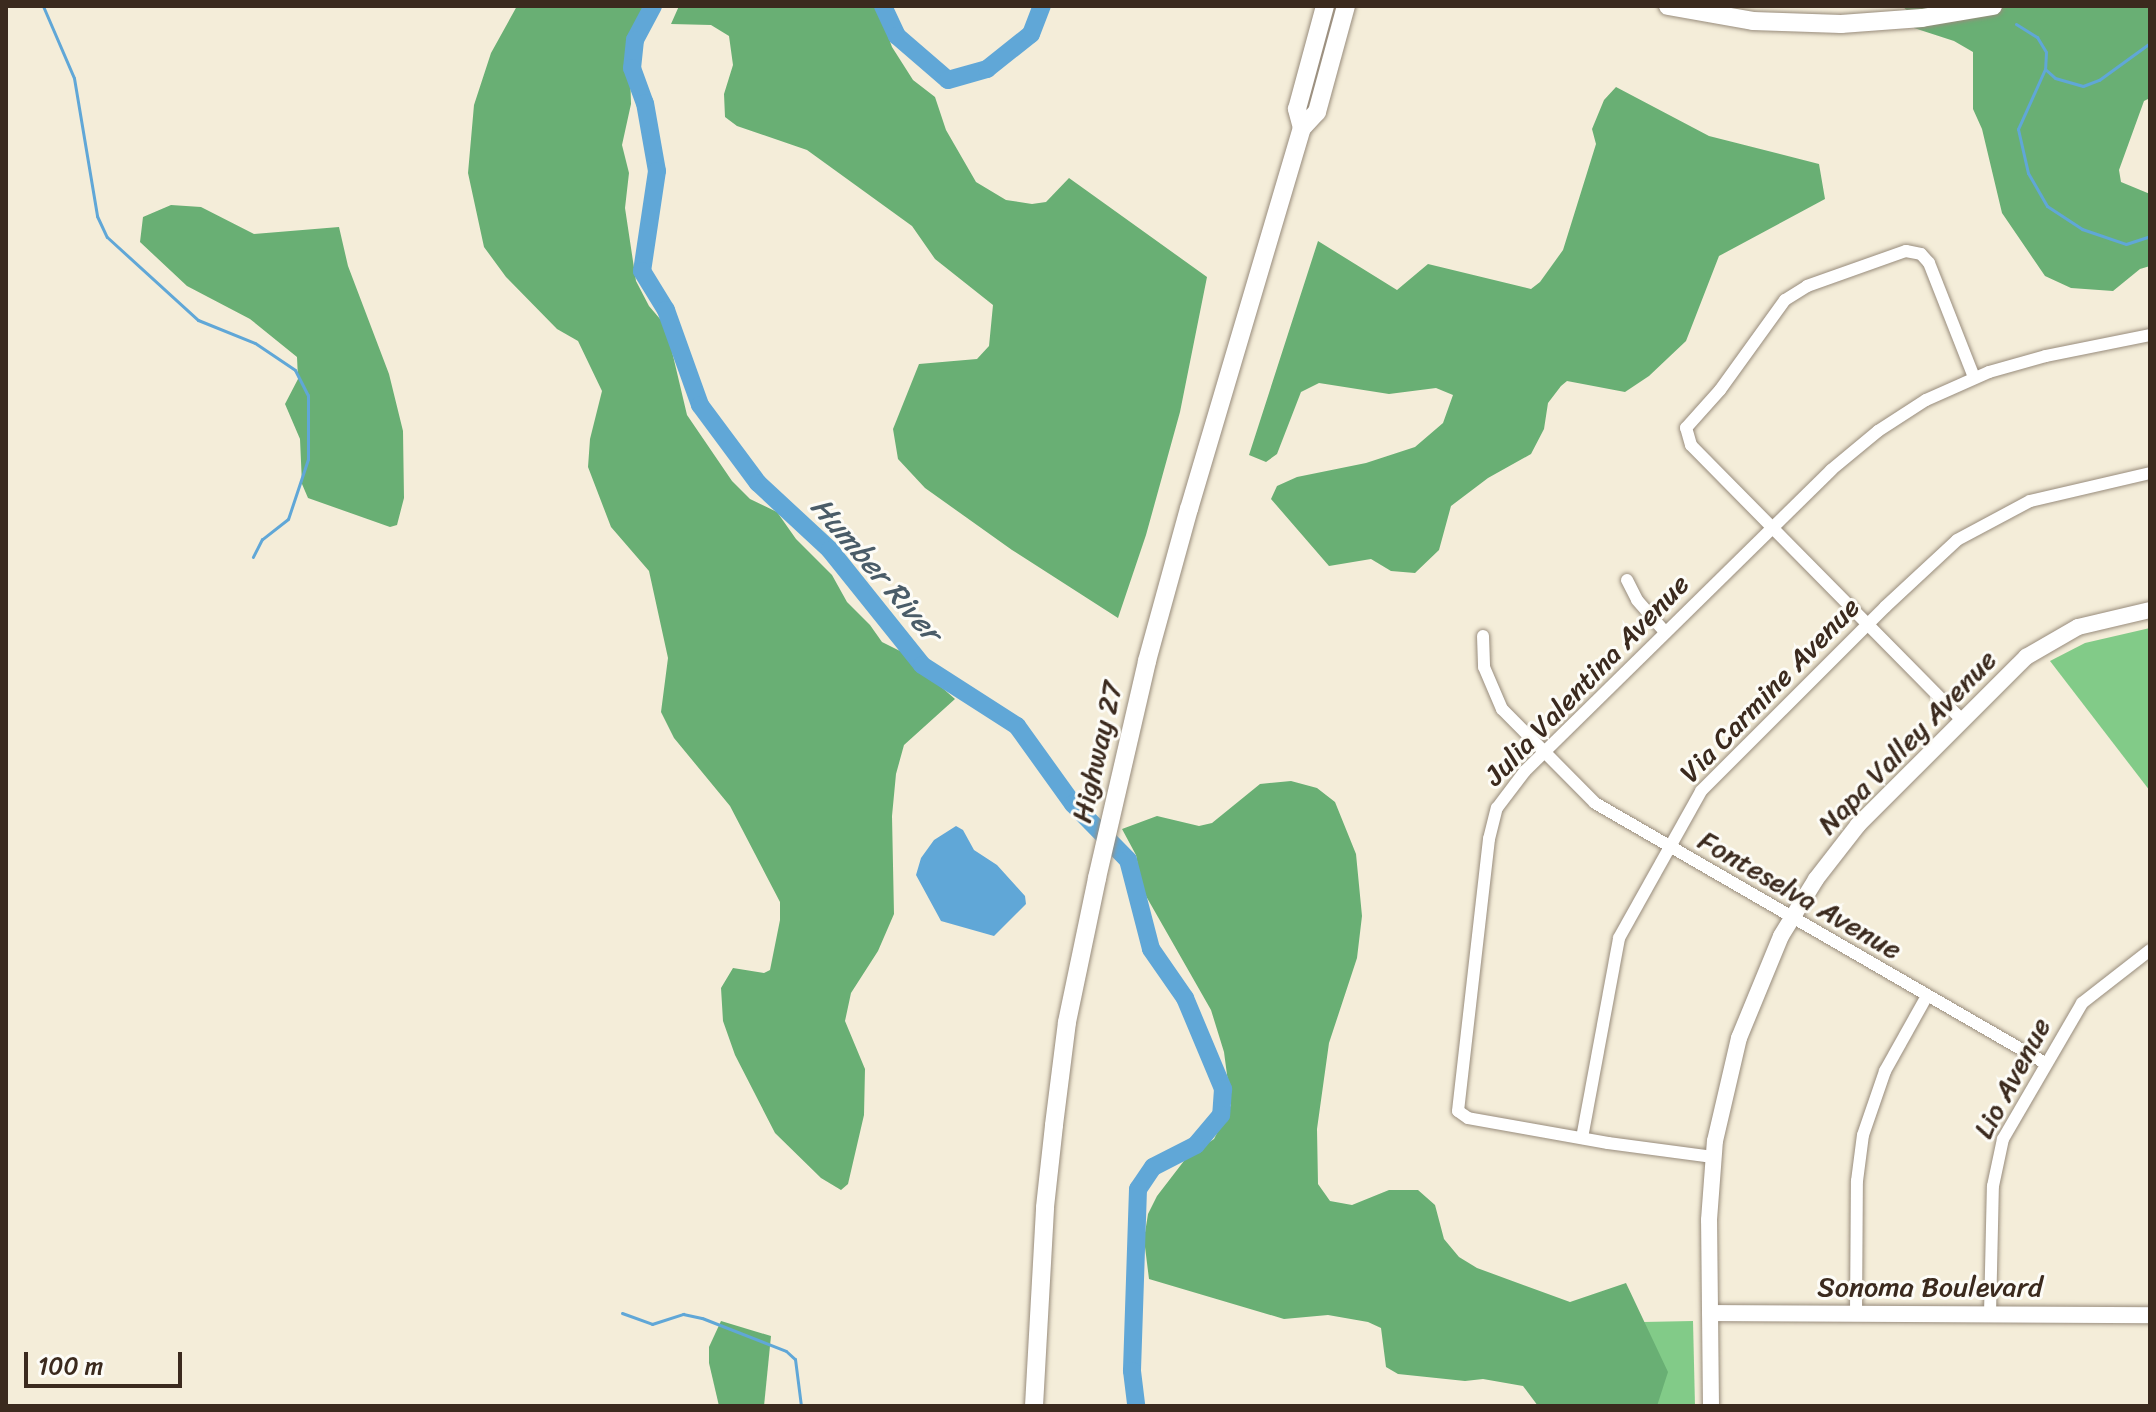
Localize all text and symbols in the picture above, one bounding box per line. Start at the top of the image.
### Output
water label: Humber River [803,489,949,649]
street label: Julia Valentina Avenue [1479,569,1695,791]
street label: Via Carmine Avenue [1673,591,1867,789]
street label: Napa Valley Avenue [1812,644,2002,840]
street label: Highway 27 [1064,678,1130,826]
street label: Fonteselva Avenue [1693,823,1907,967]
street label: Lio Avenue [1966,1012,2058,1144]
street label: Sonoma Boulevard [1817,1270,2043,1304]
scale bar [28,1336,186,1386]
text: 100 m [38,1345,103,1387]

